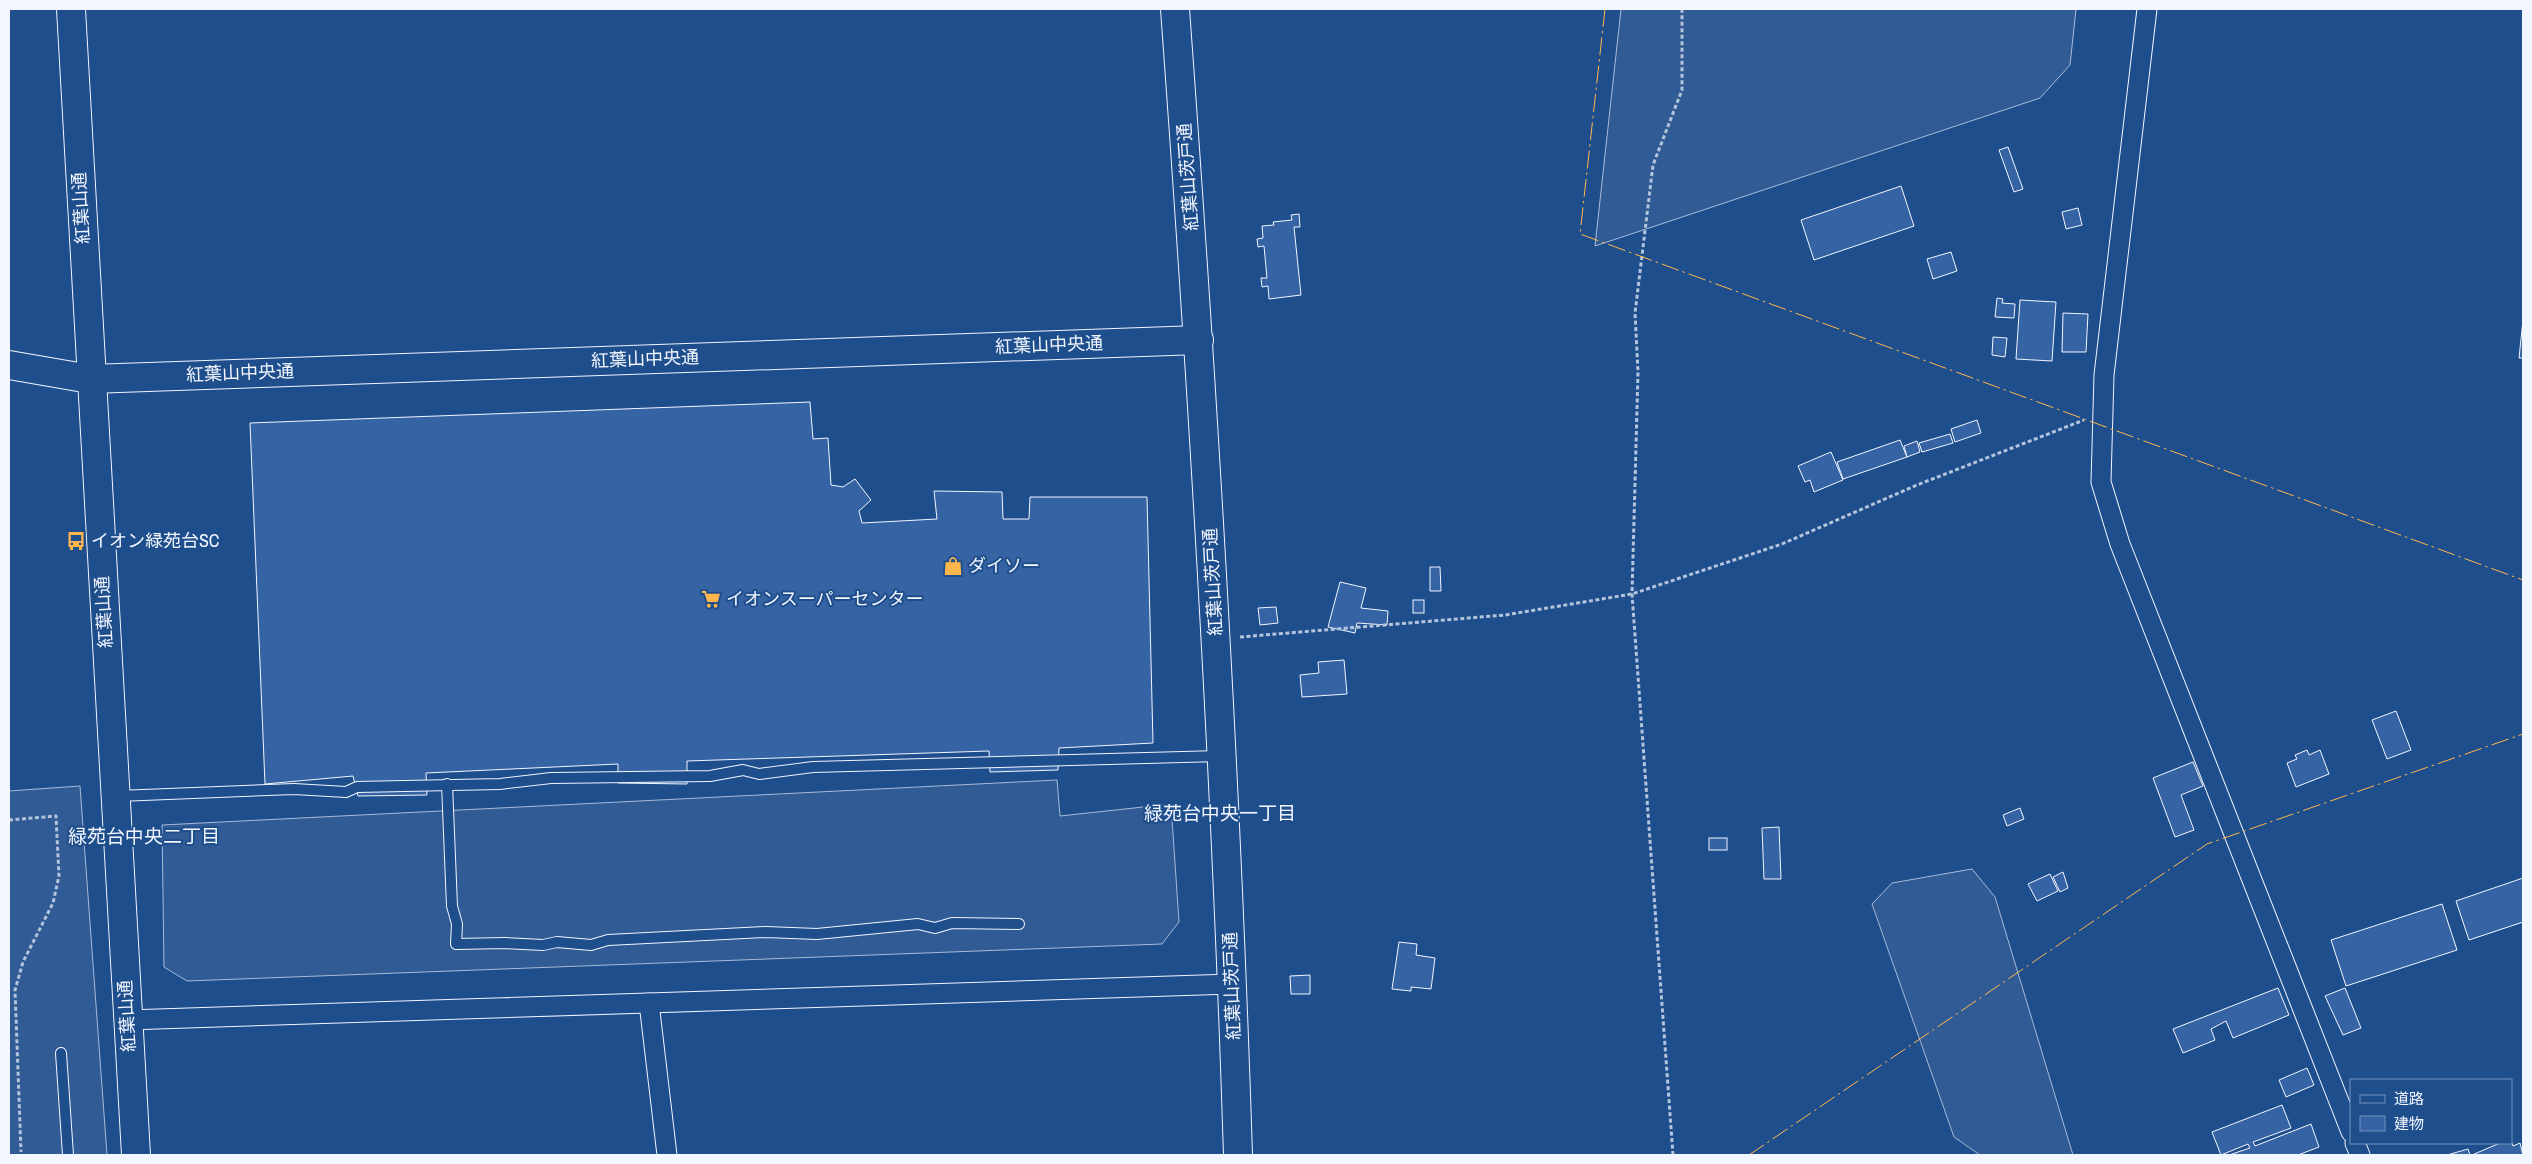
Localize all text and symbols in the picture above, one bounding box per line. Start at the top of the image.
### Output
street label: 紅葉山茨戸通 [1171,122,1204,232]
street label: 紅葉山通 [66,171,95,245]
street label: 紅葉山中央通 [995,330,1103,359]
street label: 紅葉山中央通 [591,344,699,373]
street label: 紅葉山中央通 [186,358,294,387]
street label: 紅葉山茨戸通 [1197,527,1228,637]
place label: イオン緑苑台SC [91,528,220,553]
bus stop icon: イオン緑苑台SC [65,530,87,552]
place label: ダイソー [968,553,1040,578]
shop icon: ダイソー [942,555,964,577]
street label: 紅葉山通 [89,575,118,649]
place label: イオンスーパーセンター [726,586,923,611]
supermarket icon: イオンスーパーセンター [700,588,722,610]
district label: 緑苑台中央一丁目 [1144,800,1296,826]
district label: 緑苑台中央二丁目 [68,823,220,849]
street label: 紅葉山茨戸通 [1217,932,1246,1040]
street label: 紅葉山通 [112,979,141,1053]
legend [2350,1079,2512,1144]
text: 道路 [2394,1088,2424,1109]
text: 建物 [2394,1113,2424,1134]

